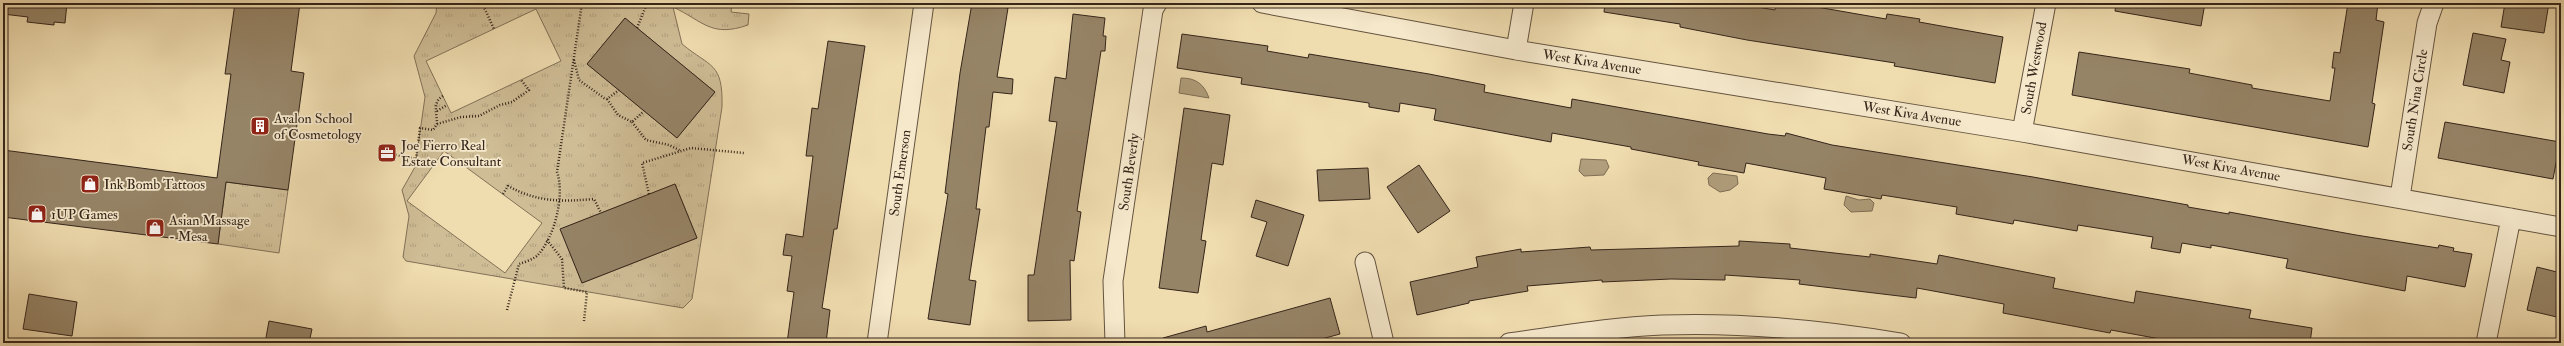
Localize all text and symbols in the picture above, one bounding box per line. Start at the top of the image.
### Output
street label: South Westwood [2017,20,2051,116]
street label: West Kiva Avenue [1540,46,1643,78]
street label: South Nina Circle [2399,48,2431,152]
street label: West Kiva Avenue [1860,98,1963,130]
place label: Avalon School of Cosmetology [273,110,362,144]
building icon: Avalon School of Cosmetology [249,115,271,137]
street label: South Emerson [886,129,914,217]
street label: South Beverly [1115,131,1144,212]
place label: Joe Fierro Real Estate Consultant [400,137,502,170]
office icon: Joe Fierro Real Estate Consultant [376,142,398,164]
street label: West Kiva Avenue [2179,151,2282,185]
shop icon: Ink Bomb Tattoos [79,173,101,195]
place label: Ink Bomb Tattoos [104,176,205,193]
shop icon: 1UP Games [26,203,48,225]
place label: 1UP Games [51,206,118,223]
place label: Asian Massage - Mesa [168,212,250,245]
shop icon: Asian Massage - Mesa [144,217,166,239]

